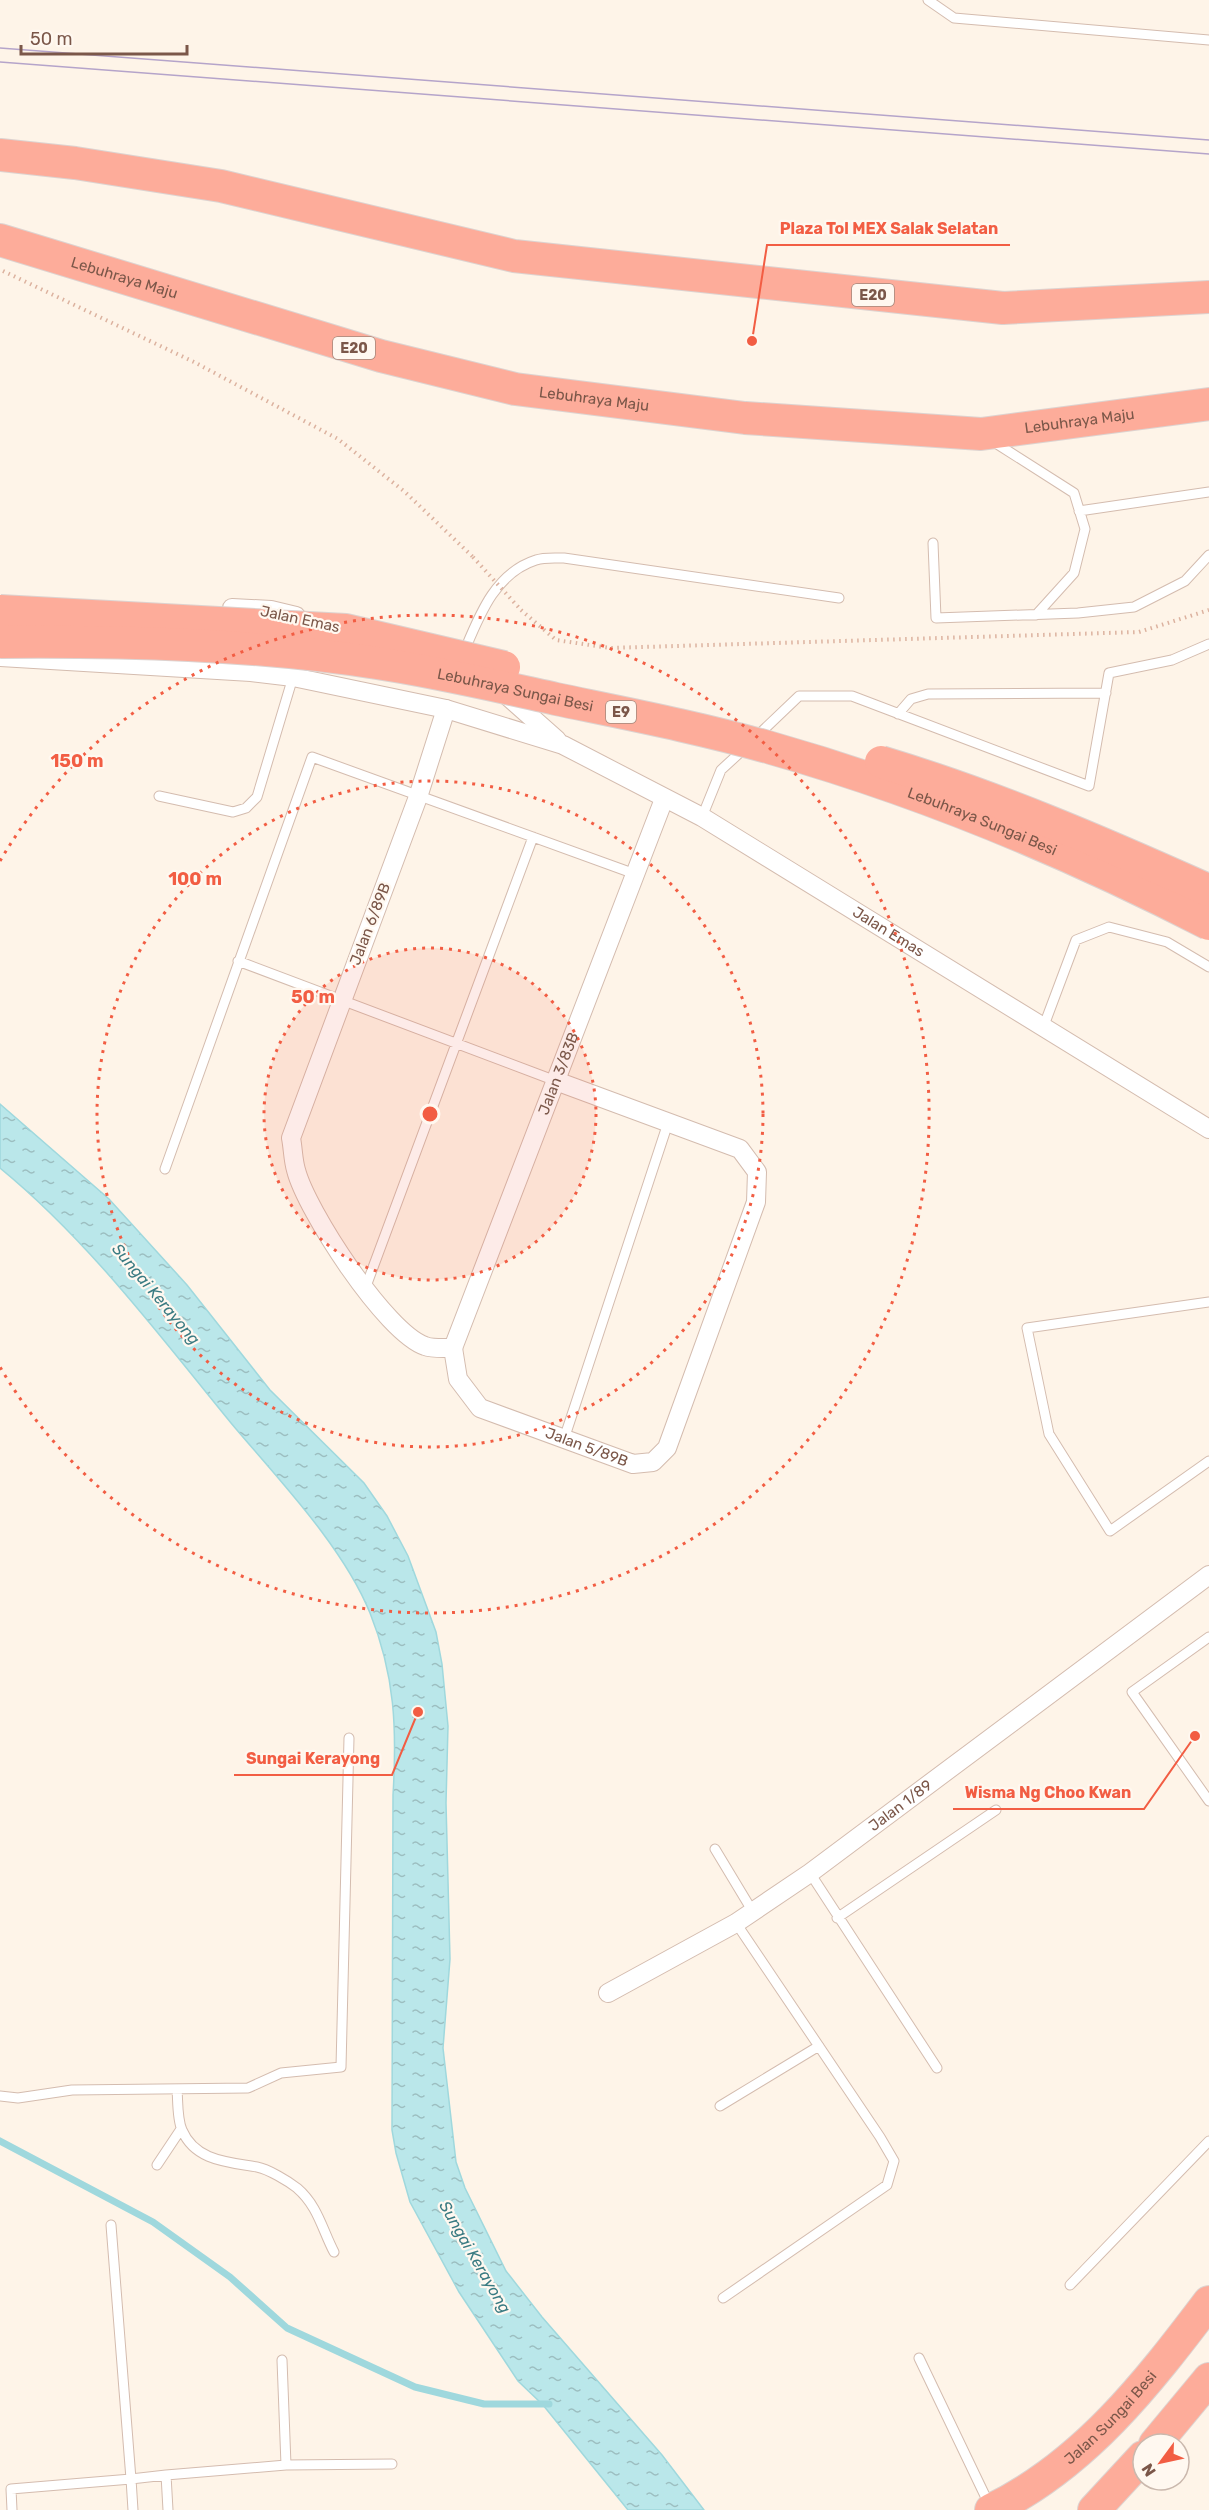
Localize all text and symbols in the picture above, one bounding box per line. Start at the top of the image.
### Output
scale bar [21,18,188,56]
text: 50 m [30,28,73,50]
callout: Plaza Tol MEX Salak Selatan [767,211,1010,245]
text: Plaza Tol MEX Salak Selatan [780,219,998,238]
street label: Lebuhraya Maju [69,253,180,303]
road number: E20 [852,284,894,306]
road number: E20 [333,337,375,359]
street label: Lebuhraya Maju [538,383,650,415]
street label: Lebuhraya Maju [1023,405,1136,437]
street label: Jalan Emas [259,602,342,636]
street label: Lebuhraya Sungai Besi [436,665,595,715]
road number: E9 [606,701,636,723]
text: 150 m [50,750,104,772]
street label: Lebuhraya Sungai Besi [905,784,1060,859]
text: 100 m [168,868,222,890]
street label: Jalan 6/89B [346,880,394,968]
street label: Jalan Emas [849,903,928,961]
text: 50 m [291,986,335,1008]
street label: Jalan 3/83B [534,1030,582,1117]
centre of rings [420,1104,440,1124]
water label: Sungai Kerayong [108,1240,204,1349]
street label: Jalan 5/89B [543,1424,631,1470]
callout: Sungai Kerayong [234,1741,392,1775]
text: Sungai Kerayong [246,1749,380,1768]
callout: Wisma Ng Choo Kwan [953,1775,1144,1809]
street label: Jalan 1/89 [865,1776,936,1835]
text: Wisma Ng Choo Kwan [965,1783,1131,1802]
water label: Sungai Kerayong [435,2198,515,2317]
street label: Jalan Sungai Besi [1061,2367,1160,2468]
north arrow [1131,2432,1191,2492]
text: N [1138,2460,1160,2480]

